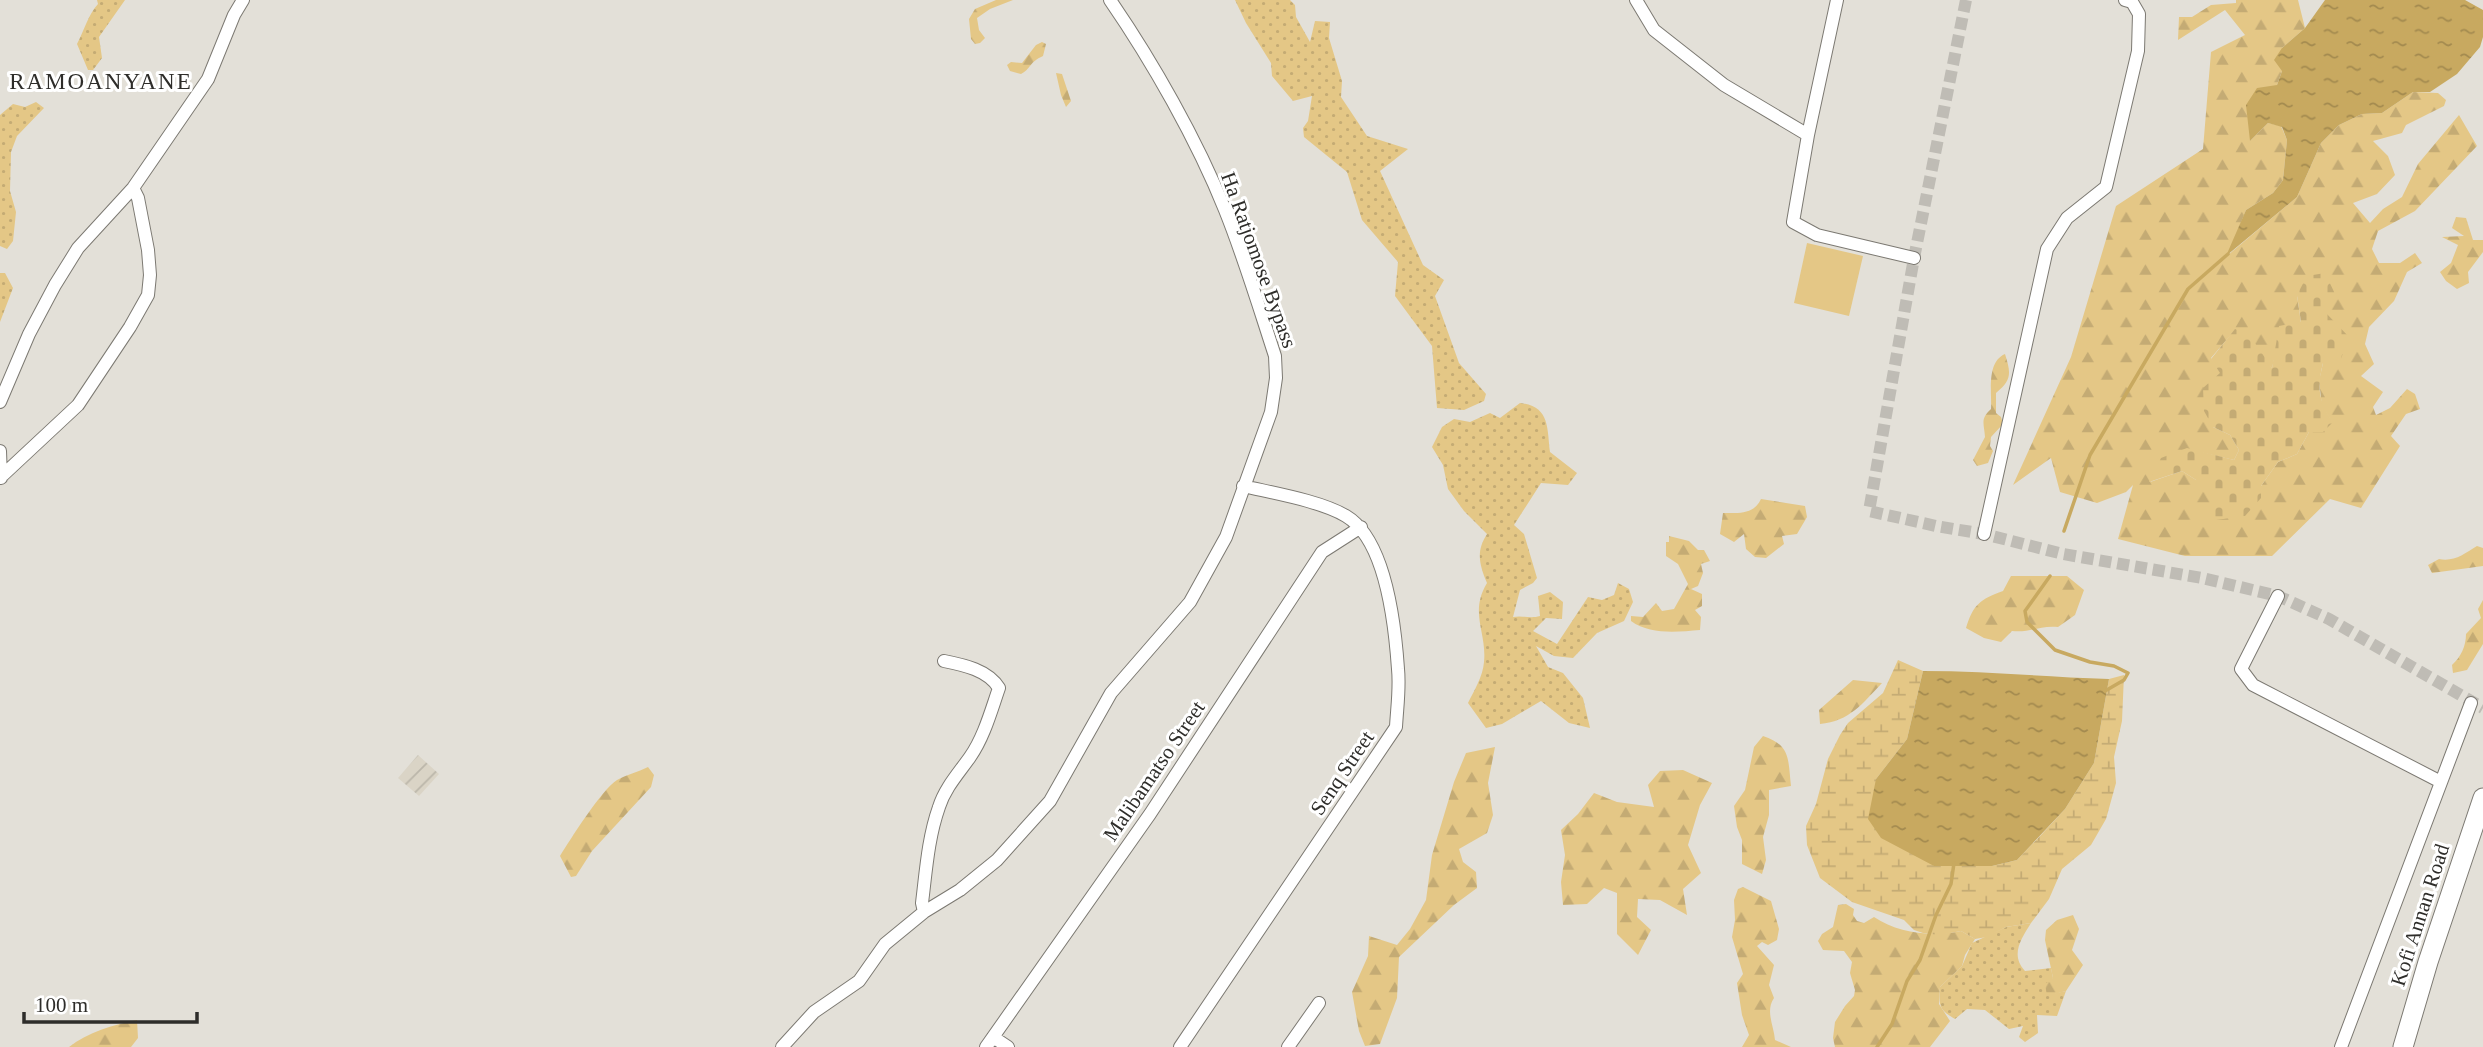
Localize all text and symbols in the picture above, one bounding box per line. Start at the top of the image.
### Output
district label: RAMOANYANE [9,69,193,94]
street label: Ha Ratjomose Bypass [1216,169,1302,351]
street label: Malibamatso Street [1098,696,1210,846]
street label: Senq Street [1305,726,1379,820]
street label: Kofi Annan Road [2386,840,2454,989]
scale bar [24,981,198,1025]
text: 100 m [35,993,88,1017]

